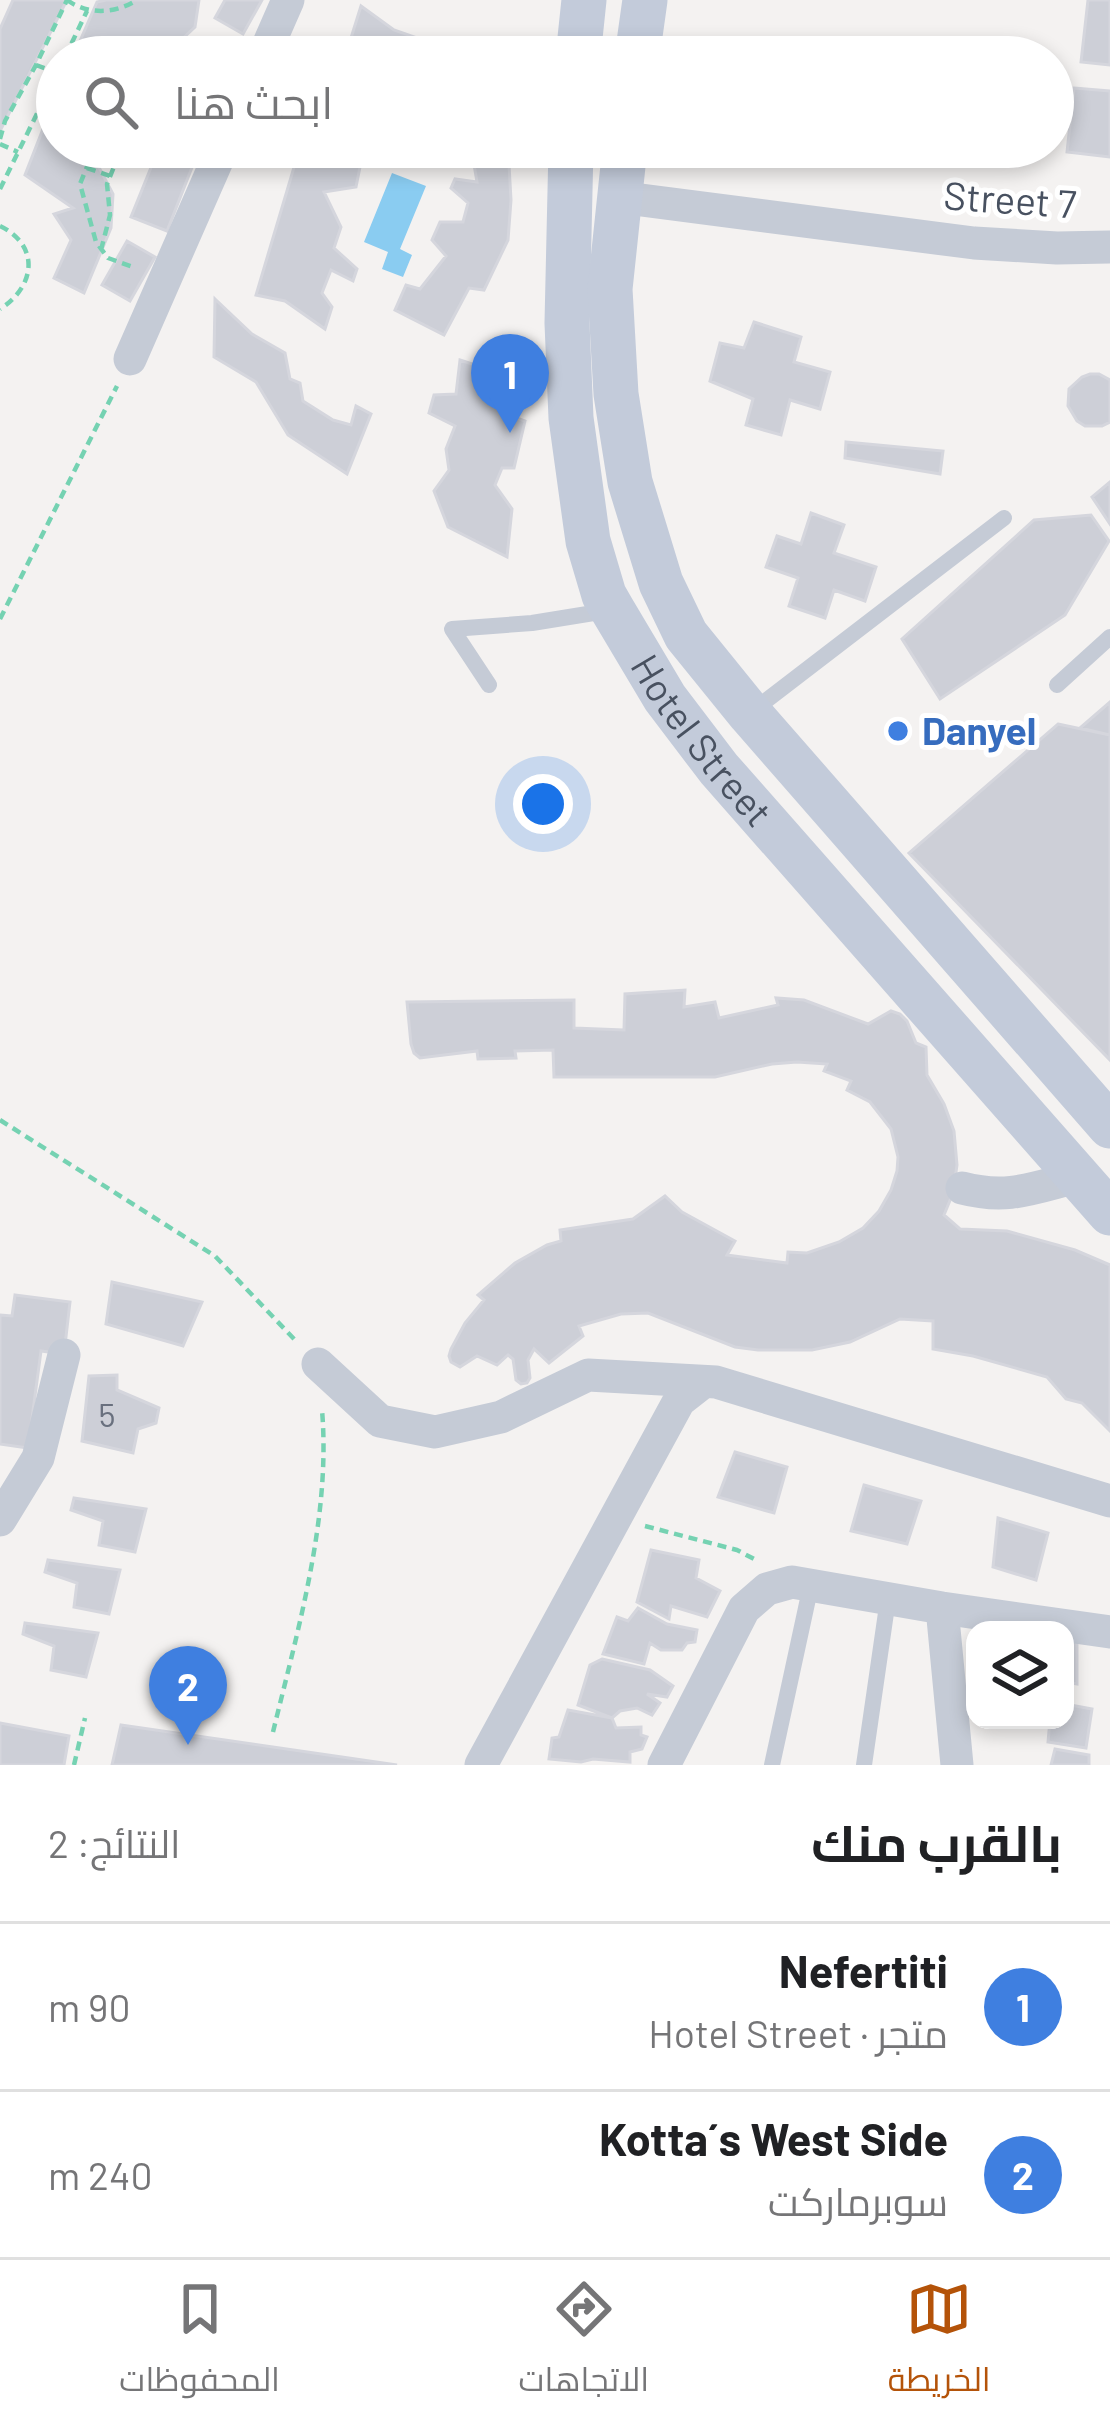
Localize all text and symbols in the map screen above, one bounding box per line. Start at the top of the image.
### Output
search box [36,36,1074,168]
icon: search [78,69,144,135]
text: ابحث هنا [174,74,333,128]
street label: Street 7 [942,170,1078,227]
pin: 1 [471,334,549,433]
street label: Hotel Street [622,645,783,835]
place label: Danyel [922,706,1036,753]
marker: Danyel [885,718,911,744]
your location [513,774,573,834]
house number: 5 [99,1394,115,1434]
map controls [966,1621,1074,1729]
button: layers [966,1621,1074,1729]
pin: 2 [149,1646,227,1745]
text: بالقرب منك [811,1811,1062,1872]
text: النتائج: 2 [48,1819,181,1866]
text: Nefertiti [779,1943,948,1997]
text: 90 m [48,1983,130,2030]
text: 1 [1016,1983,1030,2030]
text: متجر · Hotel Street [648,2009,948,2056]
text: Kotta´s West Side [599,2111,948,2165]
text: 240 m [48,2151,153,2198]
text: 2 [1012,2151,1034,2198]
text: سوبرماركت [768,2177,948,2224]
tab: المحفوظات [119,2276,280,2410]
tab: الاتجاهات [519,2276,649,2410]
tab: الخريطة [888,2276,991,2410]

